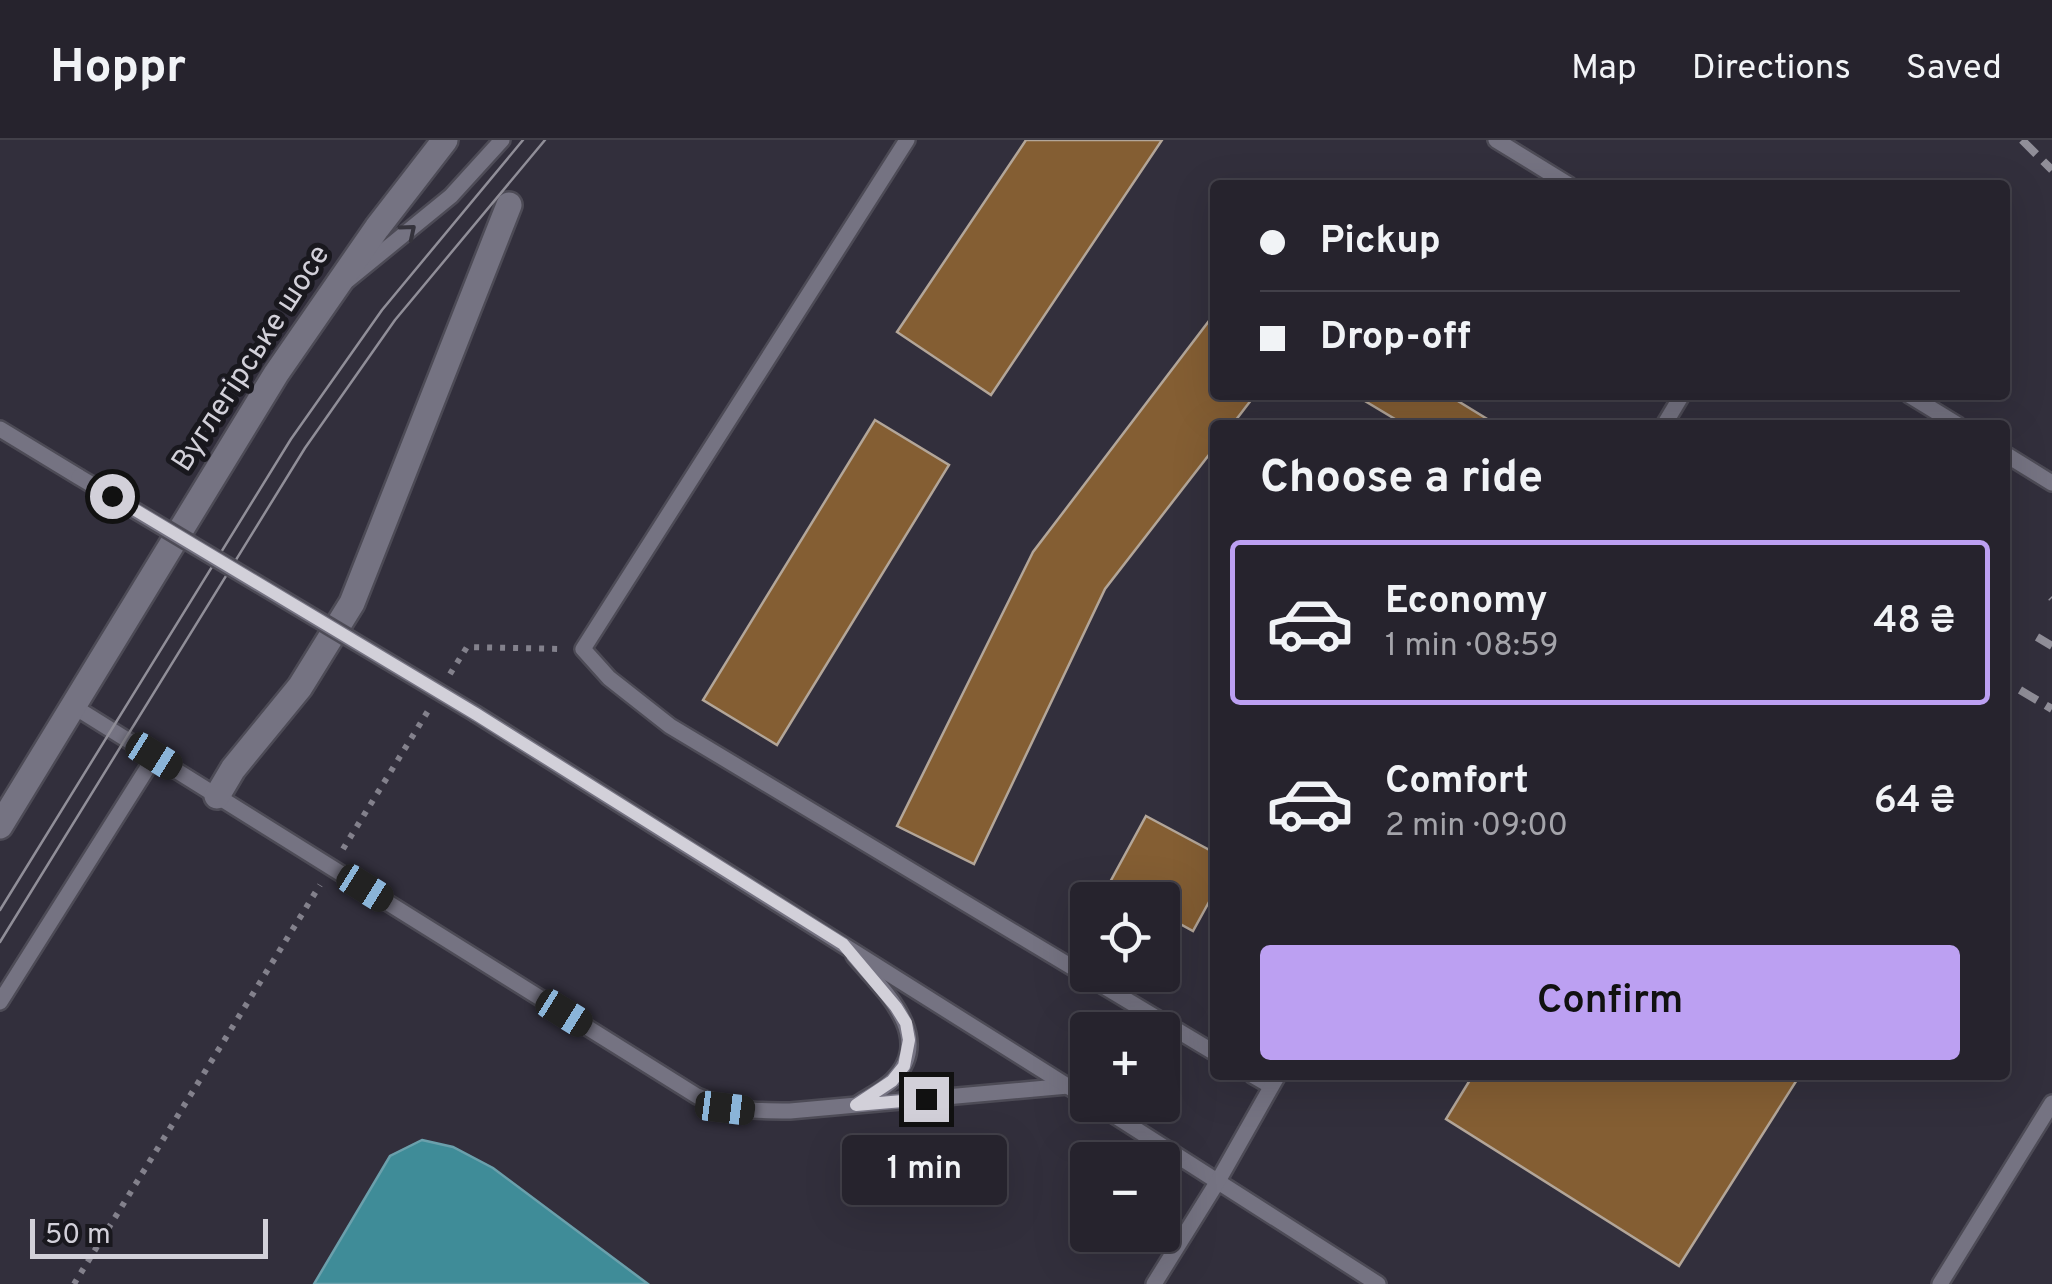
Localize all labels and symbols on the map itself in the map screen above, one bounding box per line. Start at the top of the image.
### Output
one-way arrow [398,224,416,242]
street label: Вуглегірське шосе [165,239,339,479]
route start [90,474,135,519]
car [121,727,187,785]
car [332,859,398,917]
car [531,984,597,1042]
route end [904,1077,949,1122]
car [693,1089,757,1127]
callout: 1 min [844,1134,1008,1204]
scale bar [30,1214,268,1258]

